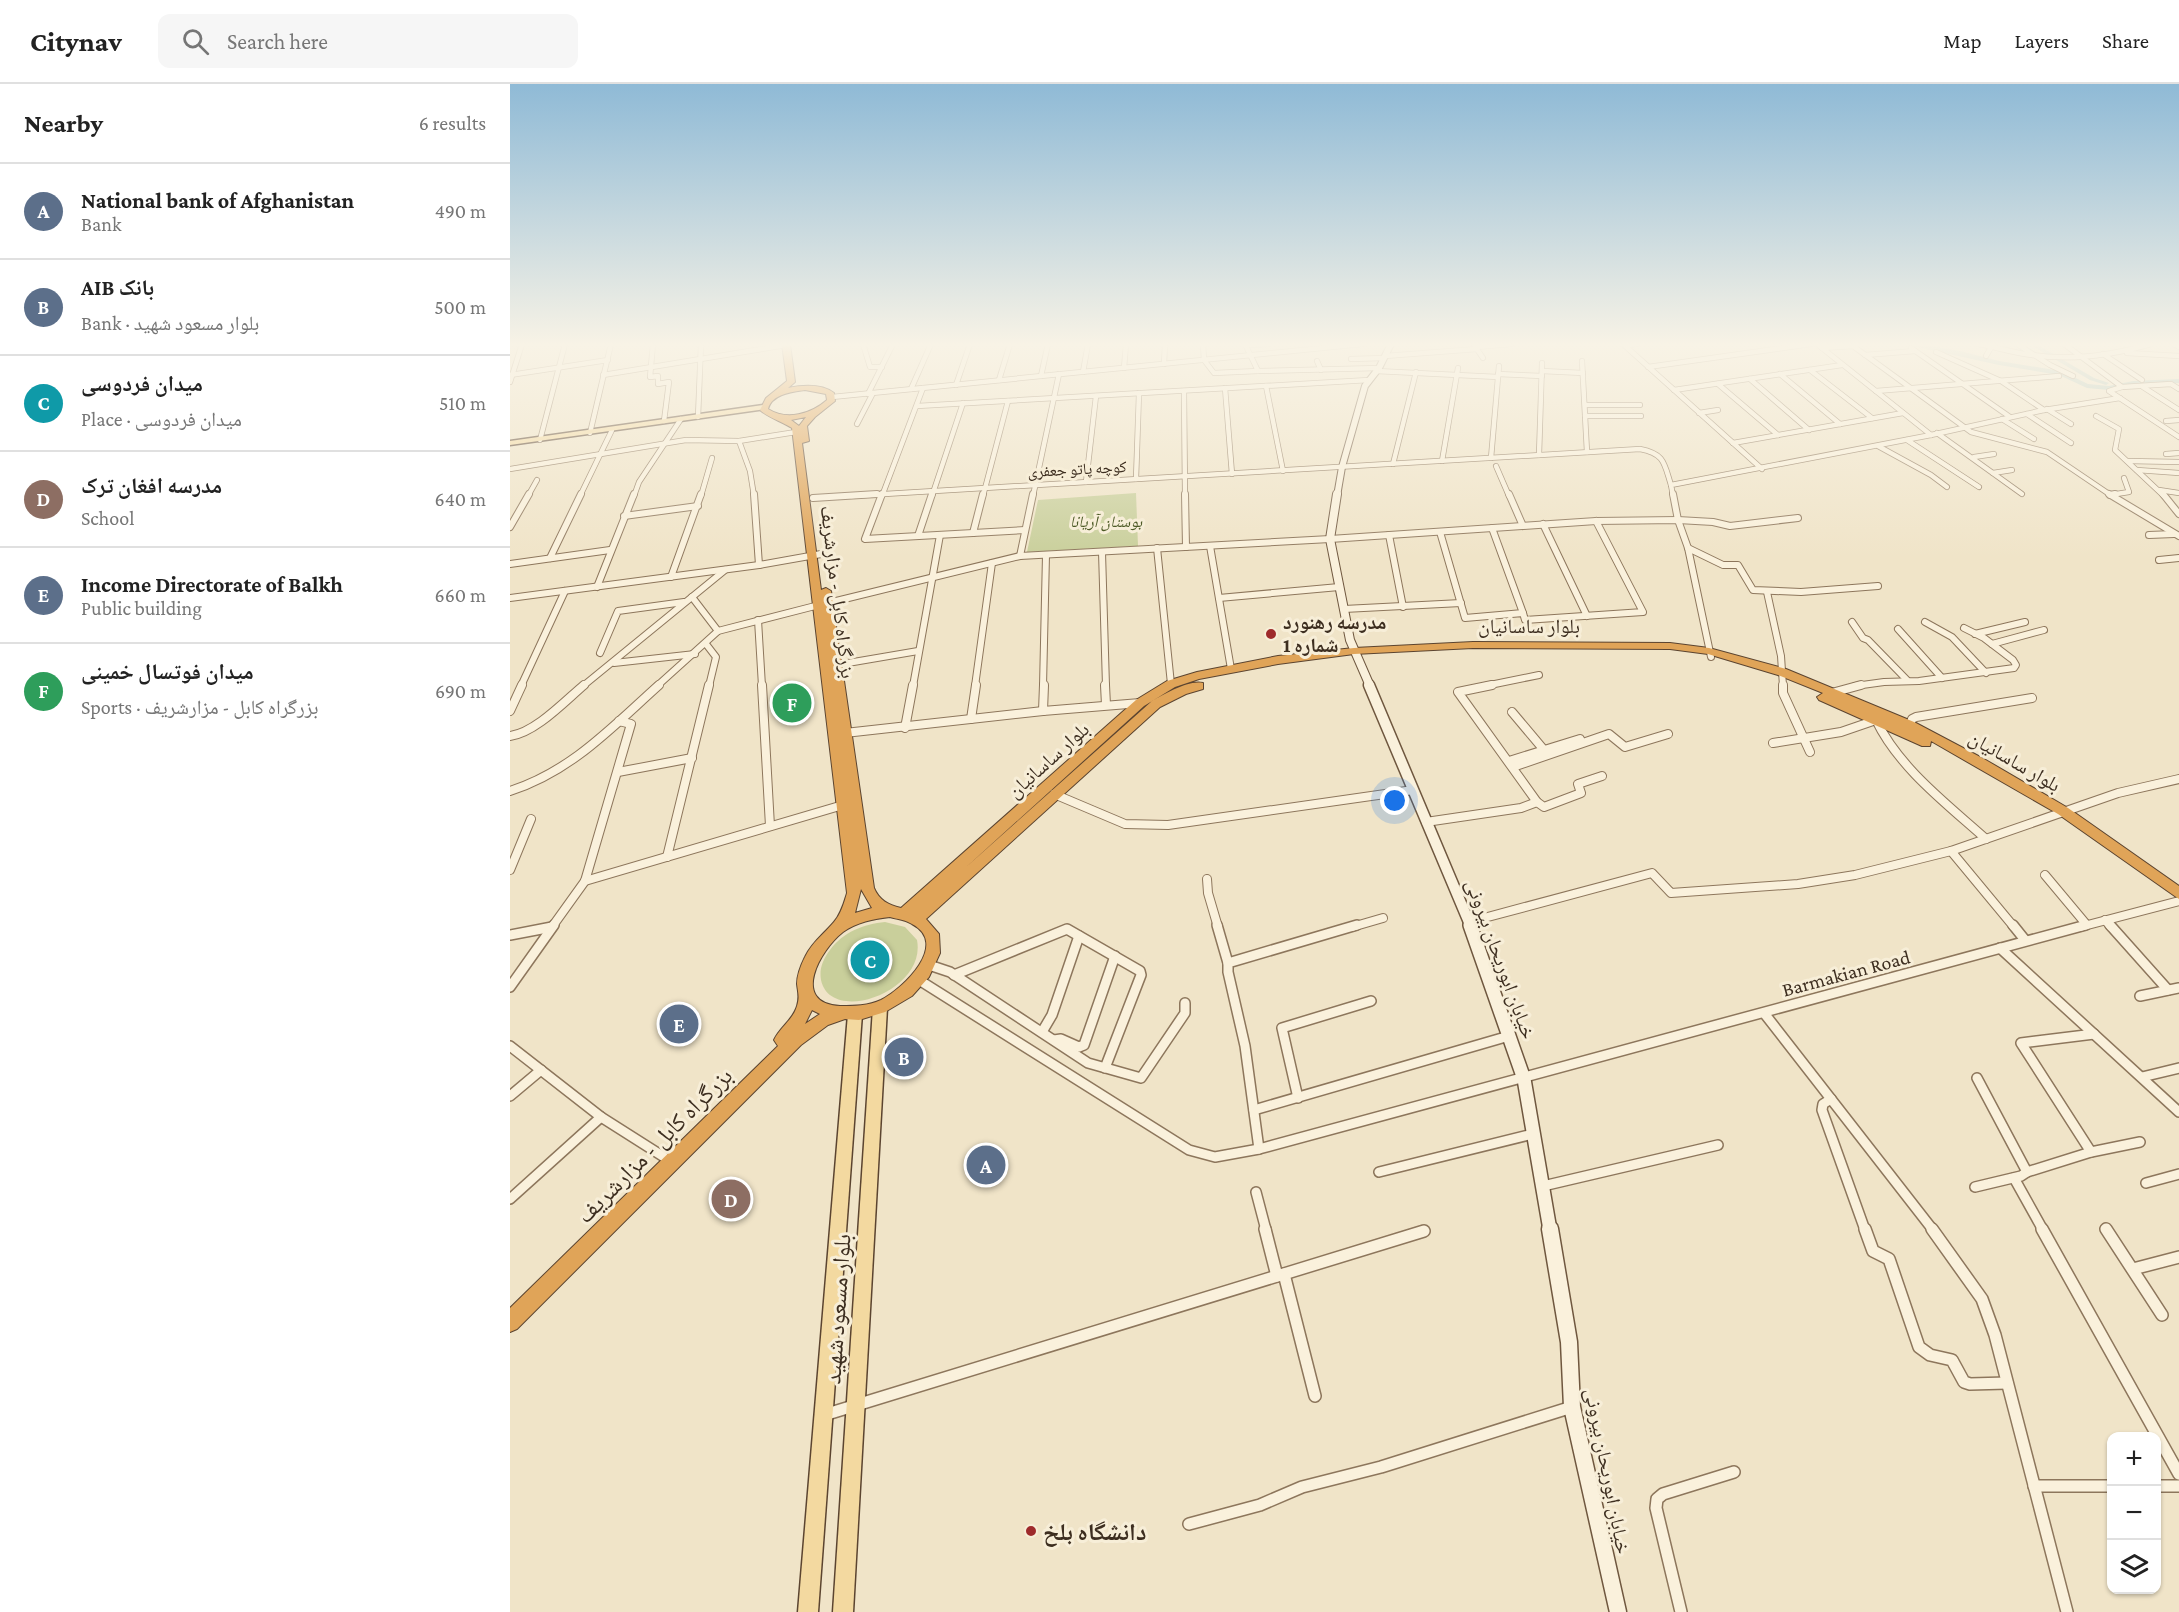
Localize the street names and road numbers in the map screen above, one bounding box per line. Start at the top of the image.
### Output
street label: کوچه پاتو جعفری [1027,458,1128,482]
street label: بزرگراه کابل - مزارشریف [815,504,860,680]
street label: بلوار ساسانیان [1478,615,1580,638]
street label: بلوار ساسانیان [1003,718,1094,803]
street label: بلوار ساسانیان [1965,726,2065,797]
street label: خیابان ابوریحان بیرونی [1461,876,1540,1043]
street label: Barmakian Road [1780,945,1913,1001]
street label: بزرگراه کابل - مزارشریف [571,1062,738,1229]
street label: بلوار مسعود شهید [818,1233,856,1385]
street label: خیابان ابوریحان بیرونی [1580,1386,1635,1556]

